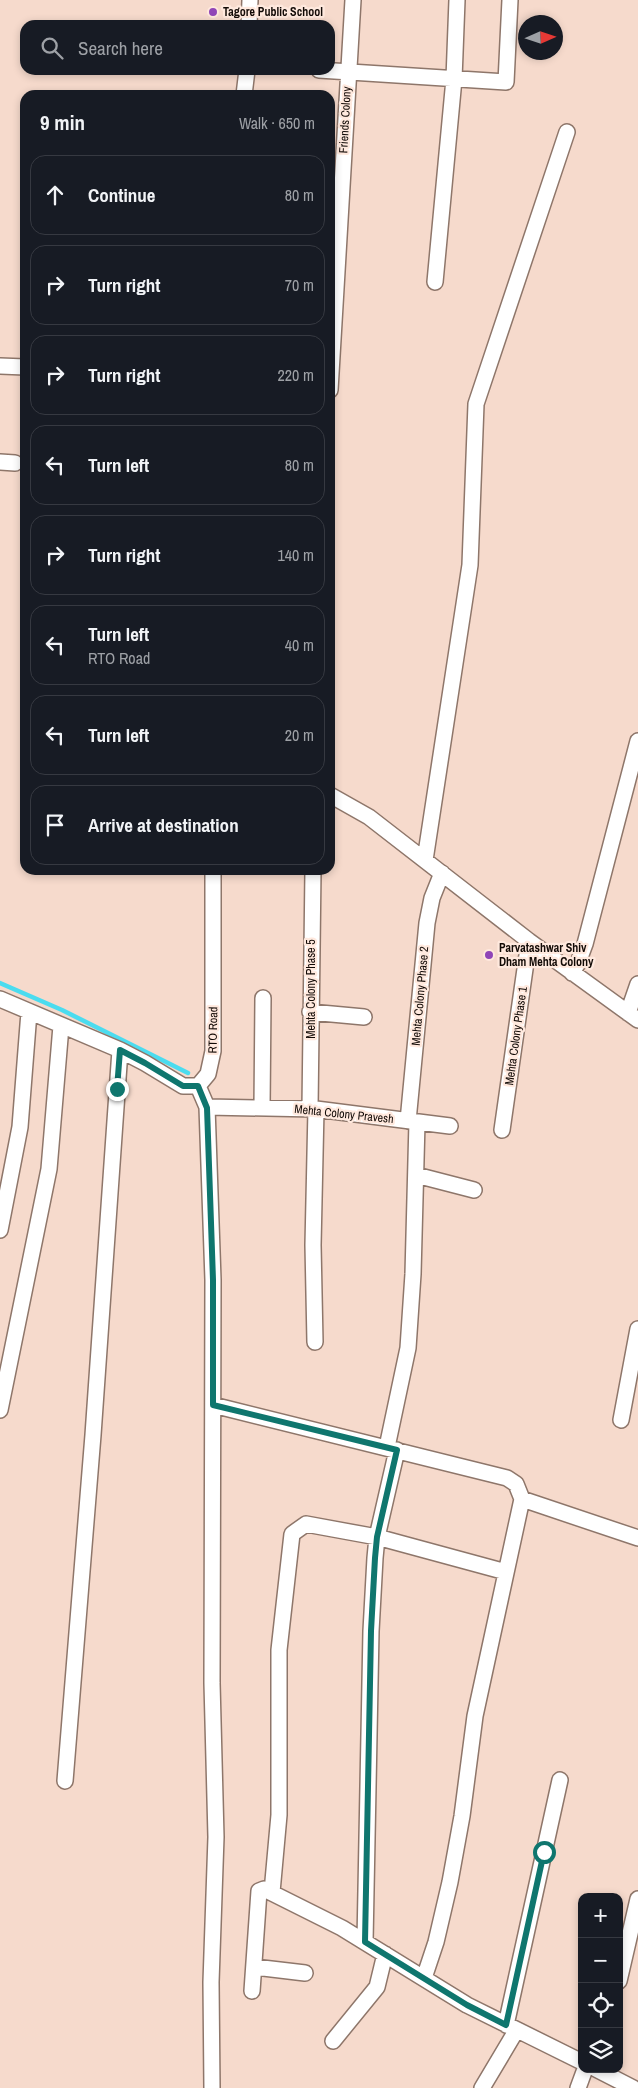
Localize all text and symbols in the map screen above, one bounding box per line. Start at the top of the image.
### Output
place label: Tagore Public School [223,4,323,20]
marker: Tagore Public School [207,6,219,18]
north arrow [518,15,563,60]
search box [20,20,335,75]
icon: search [38,34,66,62]
text: Search here [78,35,163,61]
street label: Friends Colony [335,86,355,154]
text: 9 min [40,108,85,137]
text: Walk · 650 m [239,112,315,134]
icon: ahead [41,181,69,209]
text: Continue [88,182,156,208]
text: 80 m [285,184,314,206]
icon: right [41,271,69,299]
text: Turn right [88,272,160,298]
text: 70 m [285,274,314,296]
icon: right [41,361,69,389]
text: Turn right [88,362,160,388]
text: 220 m [278,364,314,386]
icon: left [41,451,69,479]
text: Turn left [88,452,149,478]
text: 80 m [285,454,314,476]
icon: right [41,541,69,569]
text: Turn right [88,542,160,568]
text: 140 m [278,544,314,566]
text: Turn left [88,621,149,647]
icon: left [41,631,69,659]
text: 40 m [285,634,314,656]
text: RTO Road [88,647,150,669]
icon: left [41,721,69,749]
text: Turn left [88,722,149,748]
text: 20 m [285,724,314,746]
icon: arrive [41,811,69,839]
text: Arrive at destination [88,812,239,838]
street label: Mehta Colony Phase 5 [303,939,319,1039]
place label: Parvatashwar Shiv Dham Mehta Colony [499,940,594,970]
street label: Mehta Colony Phase 2 [408,946,432,1046]
marker: Parvatashwar Shiv Dham Mehta Colony [483,949,495,961]
street label: Mehta Colony Phase 1 [501,985,531,1086]
street label: RTO Road [205,1007,221,1053]
route end [106,1078,129,1101]
street label: Mehta Colony Pravesh [294,1101,394,1127]
route start [533,1841,556,1864]
map controls [578,1893,623,2073]
button: + [578,1893,623,1938]
button: − [578,1938,623,1983]
button: locate [578,1983,623,2028]
button: layers [578,2028,623,2073]

